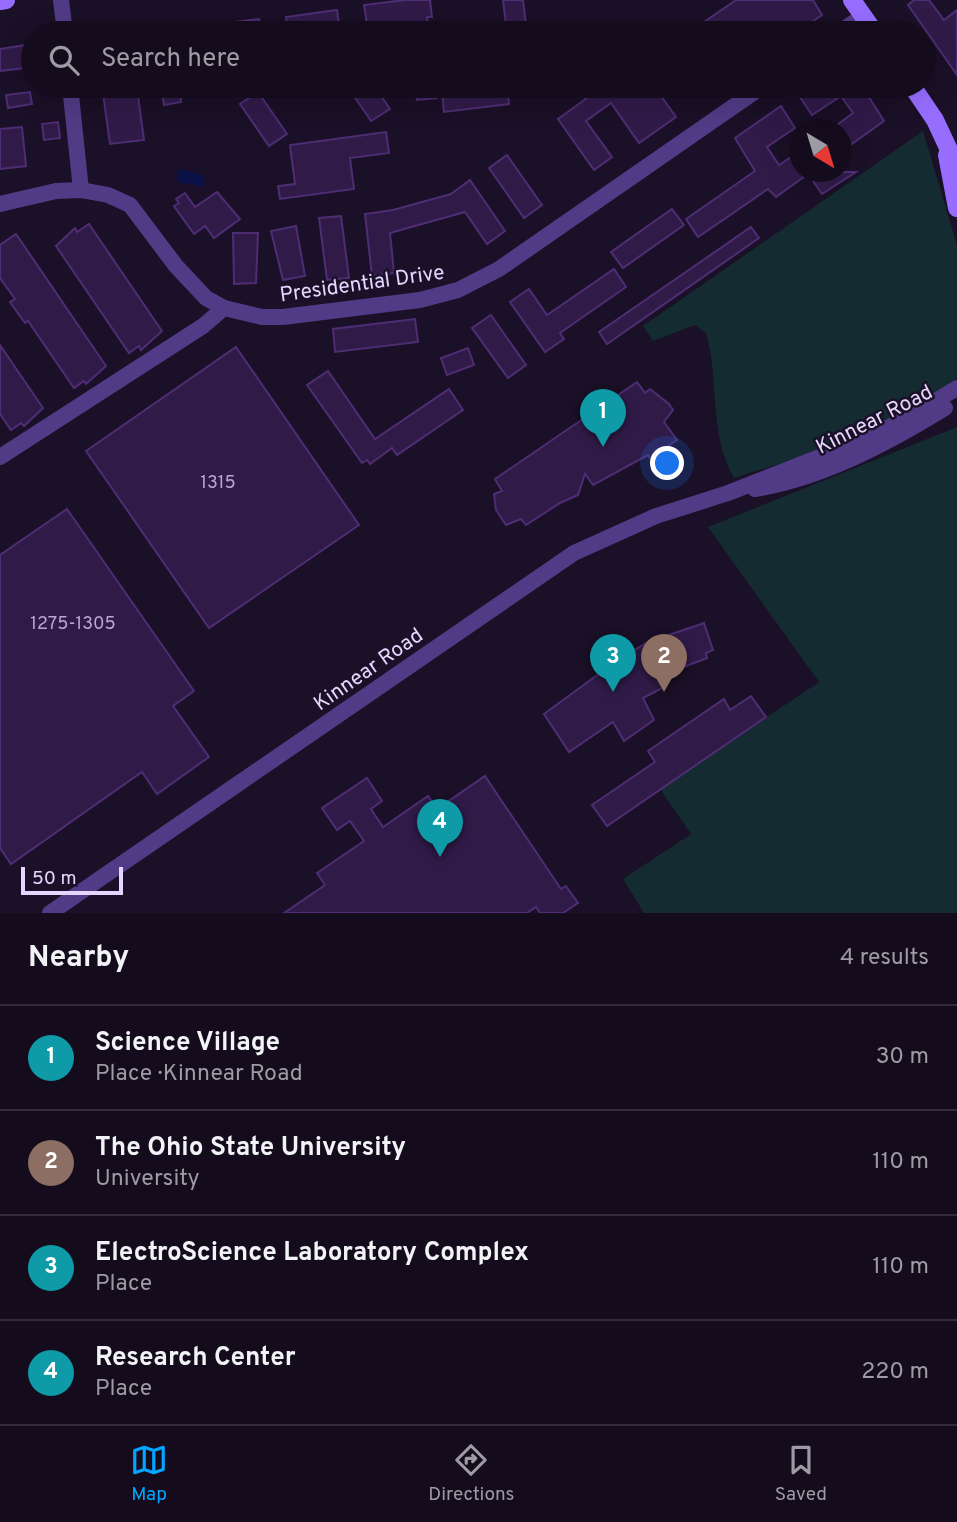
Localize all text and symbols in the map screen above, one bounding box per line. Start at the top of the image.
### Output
search box [21,21,936,98]
icon: search [45,41,83,79]
text: Search here [101,43,240,76]
north arrow [789,119,852,182]
street label: Presidential Drive [278,260,446,309]
street label: Kinnear Road [812,379,938,461]
pin: 1 [580,389,626,447]
your location [650,446,684,480]
house number: 1315 [200,472,236,495]
house number: 1275-1305 [30,613,116,636]
street label: Kinnear Road [309,623,429,718]
pin: 3 [590,634,636,692]
pin: 2 [641,634,687,692]
pin: 4 [417,799,463,857]
scale bar [21,864,122,896]
text: 50 m [32,867,77,891]
text: Nearby [28,940,129,977]
text: 4 results [840,944,929,973]
text: Science Village [95,1027,280,1060]
text: 1 [46,1043,56,1072]
text: 30 m [876,1043,929,1072]
text: Place · Kinnear Road [95,1060,303,1089]
text: The Ohio State University [95,1132,406,1165]
text: 2 [44,1148,58,1177]
text: 110 m [872,1148,929,1177]
text: University [95,1165,200,1194]
text: ElectroScience Laboratory Complex [95,1237,529,1270]
text: 3 [44,1253,58,1282]
text: 110 m [872,1253,929,1282]
text: Place [95,1270,152,1299]
text: Research Center [95,1342,296,1375]
text: 4 [44,1358,58,1387]
text: 220 m [861,1358,929,1387]
text: Place [95,1375,152,1404]
tab: Map [130,1441,168,1507]
tab: Directions [428,1441,515,1507]
tab: Saved [775,1441,827,1507]

